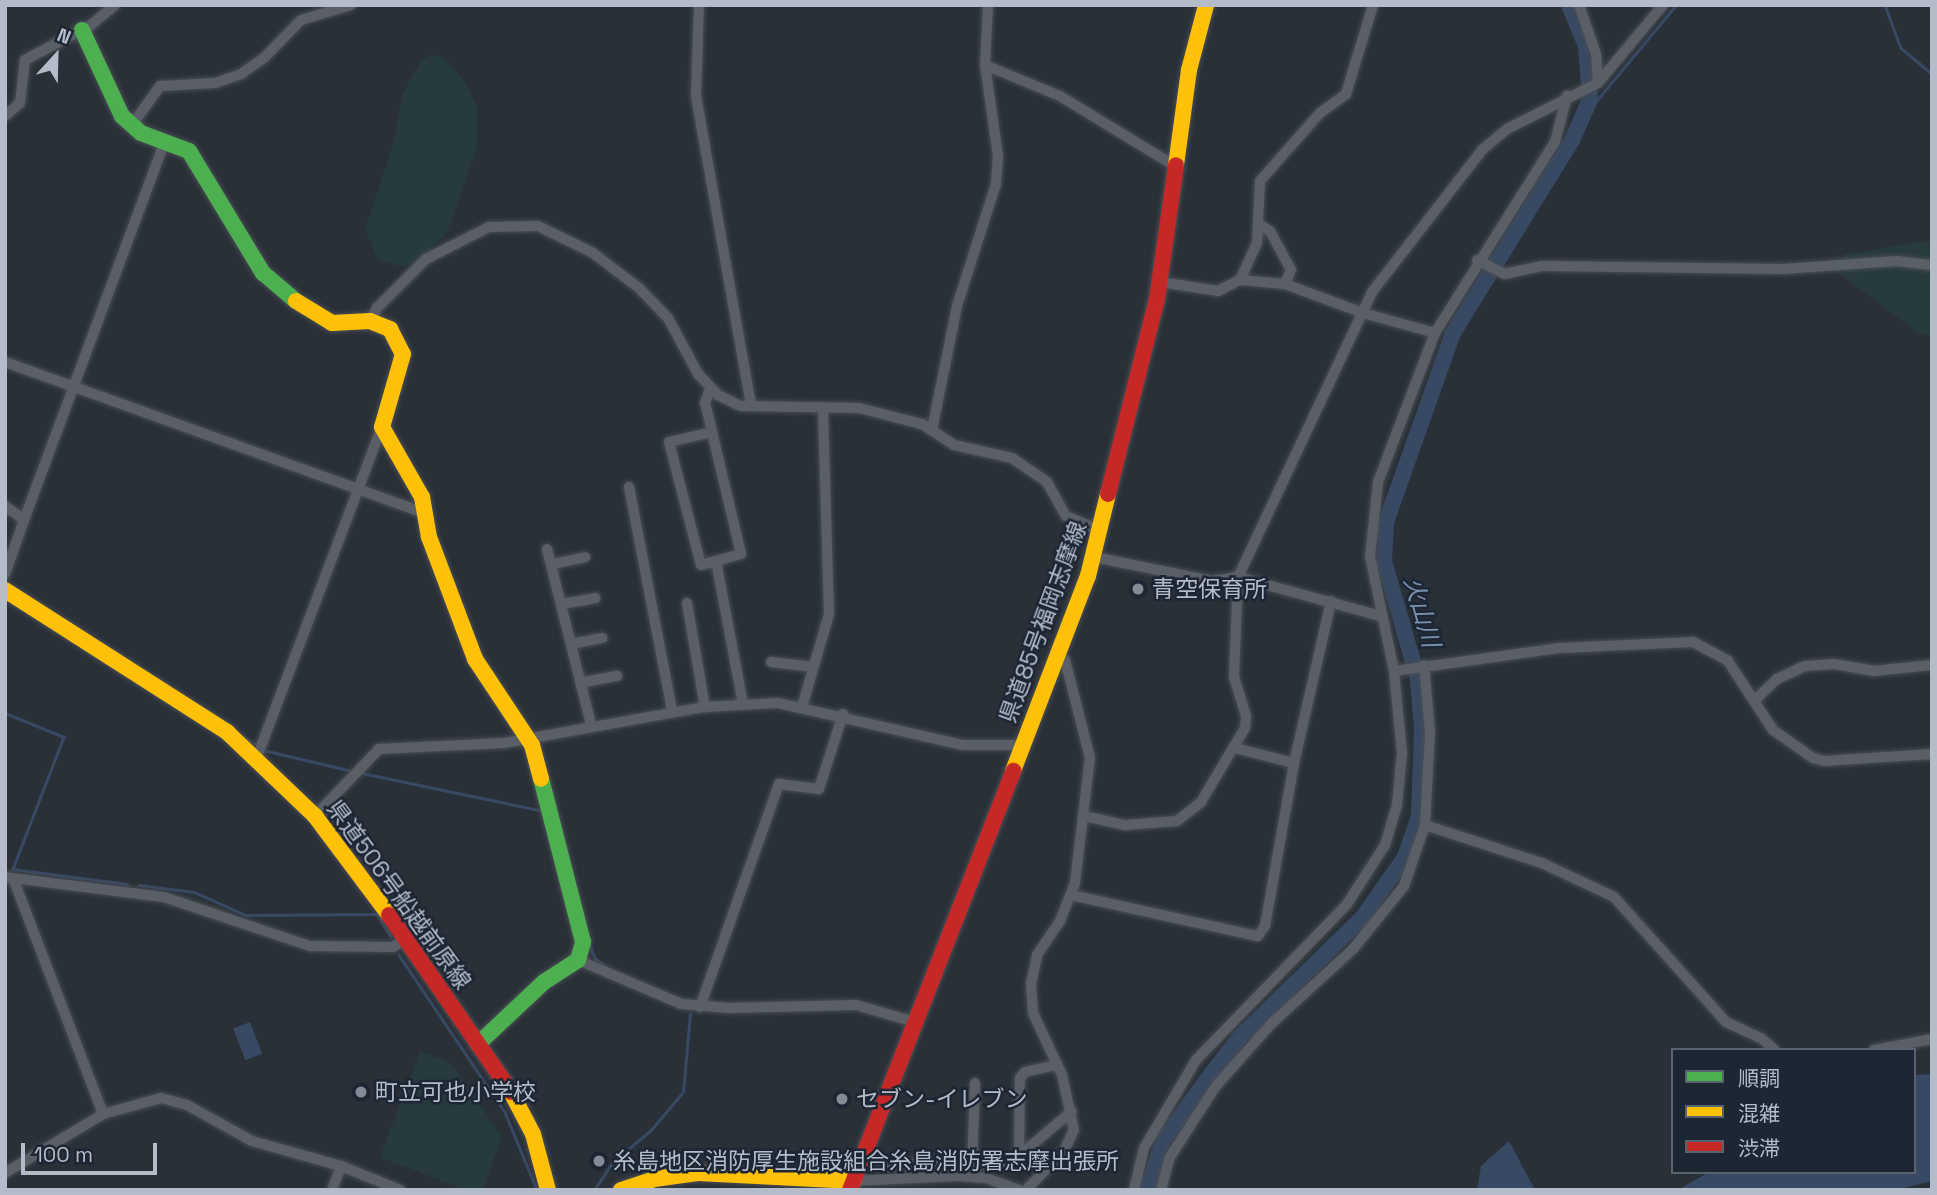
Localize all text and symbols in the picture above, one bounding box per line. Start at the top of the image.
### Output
north arrow [21,21,91,91]
text: N [53,22,75,50]
street label: 県道85号福岡志摩線 [994,518,1092,726]
water label: 火山川 [1398,573,1446,651]
place label: 青空保育所 [1152,575,1267,603]
marker: 青空保育所 [1130,581,1146,597]
street label: 県道506号船越前原線 [321,795,477,995]
legend [1671,1048,1916,1174]
text: 順調 [1738,1065,1780,1092]
place label: 町立可也小学校 [375,1078,536,1106]
marker: 町立可也小学校 [353,1084,369,1100]
place label: セブン-イレブン [856,1085,1027,1113]
marker: セブン-イレブン [834,1091,850,1107]
text: 混雑 [1738,1100,1780,1127]
scale bar [24,1128,161,1172]
text: 渋滞 [1738,1135,1780,1162]
text: 100 m [34,1141,93,1168]
place label: 糸島地区消防厚生施設組合糸島消防署志摩出張所 [613,1147,1119,1175]
marker: 糸島地区消防厚生施設組合糸島消防署志摩出張所 [591,1153,607,1169]

